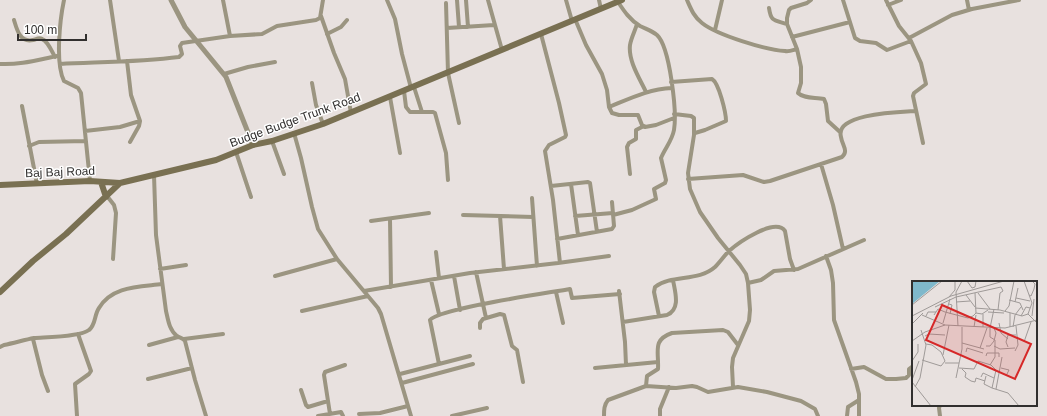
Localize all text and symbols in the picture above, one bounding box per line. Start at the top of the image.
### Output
scale bar [18,16,86,42]
text: 100 m [24,23,57,37]
street label: Budge Budge Trunk Road [228,90,362,150]
street label: Baj Baj Road [25,164,95,180]
inset map [912,281,1037,406]

